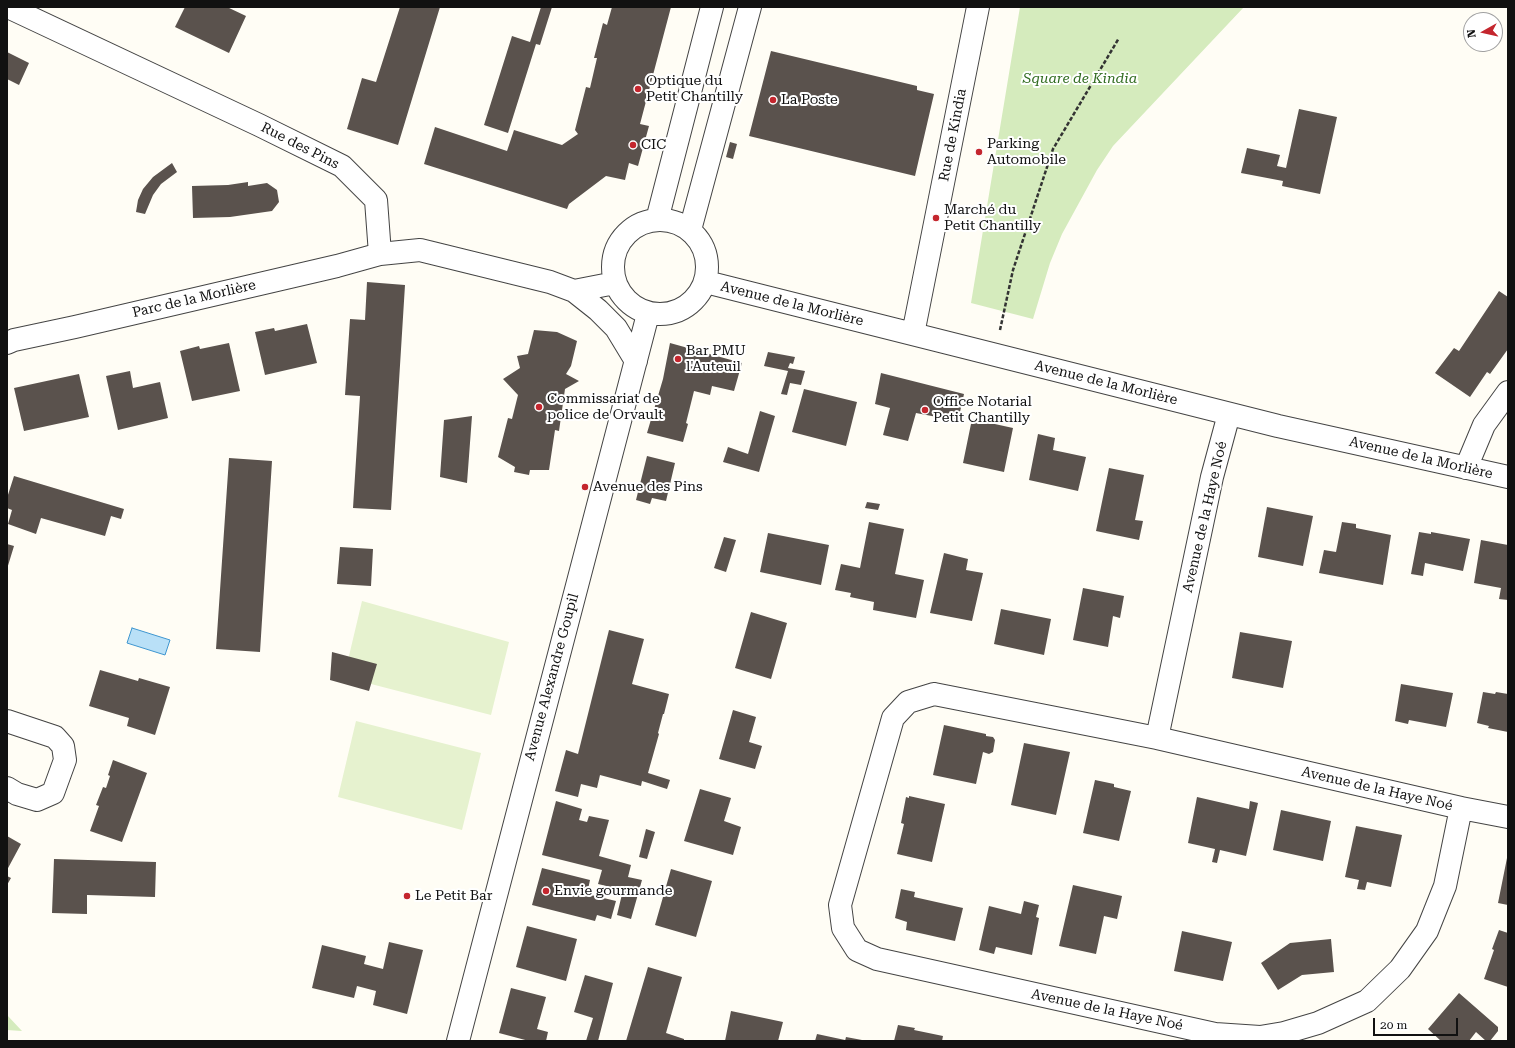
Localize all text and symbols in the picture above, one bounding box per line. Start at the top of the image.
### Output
north arrow [1463,12,1503,52]
text: N [1465,29,1479,39]
park label: Square de Kindia [1023,71,1137,87]
place label: Optique du Petit Chantilly [646,73,743,106]
marker: Optique du Petit Chantilly [633,84,643,94]
street label: Rue de Kindia [936,87,970,183]
place label: La Poste [781,92,838,108]
marker: La Poste [768,95,778,105]
street label: Rue des Pins [258,119,342,173]
place label: Parking Automobile [987,136,1066,168]
place label: CIC [641,137,666,153]
marker: CIC [628,140,638,150]
marker: Parking Automobile [974,147,984,157]
place label: Marché du Petit Chantilly [944,202,1041,234]
marker: Marché du Petit Chantilly [931,213,941,223]
street label: Parc de la Morlière [131,277,257,321]
street label: Avenue de la Morlière [719,278,865,330]
place label: Bar PMU l'Auteuil [686,343,746,376]
marker: Bar PMU l'Auteuil [673,354,683,364]
street label: Avenue de la Morlière [1033,357,1179,409]
place label: Commissariat de police de Orvault [547,391,664,424]
place label: Office Notarial Petit Chantilly [933,394,1032,426]
marker: Commissariat de police de Orvault [534,402,544,412]
marker: Office Notarial Petit Chantilly [920,405,930,415]
street label: Avenue de la Morlière [1348,433,1494,483]
street label: Avenue de la Haye Noé [1179,440,1231,594]
place label: Avenue des Pins [593,479,703,495]
marker: Avenue des Pins [580,482,590,492]
street label: Avenue Alexandre Goupil [522,591,582,763]
street label: Avenue de la Haye Noé [1300,763,1454,815]
place label: Envie gourmande [554,883,672,899]
marker: Envie gourmande [541,886,551,896]
place label: Le Petit Bar [415,888,492,904]
marker: Le Petit Bar [402,891,412,901]
street label: Avenue de la Haye Noé [1030,986,1184,1034]
scale bar [1375,1010,1460,1036]
text: 20 m [1380,1018,1407,1032]

